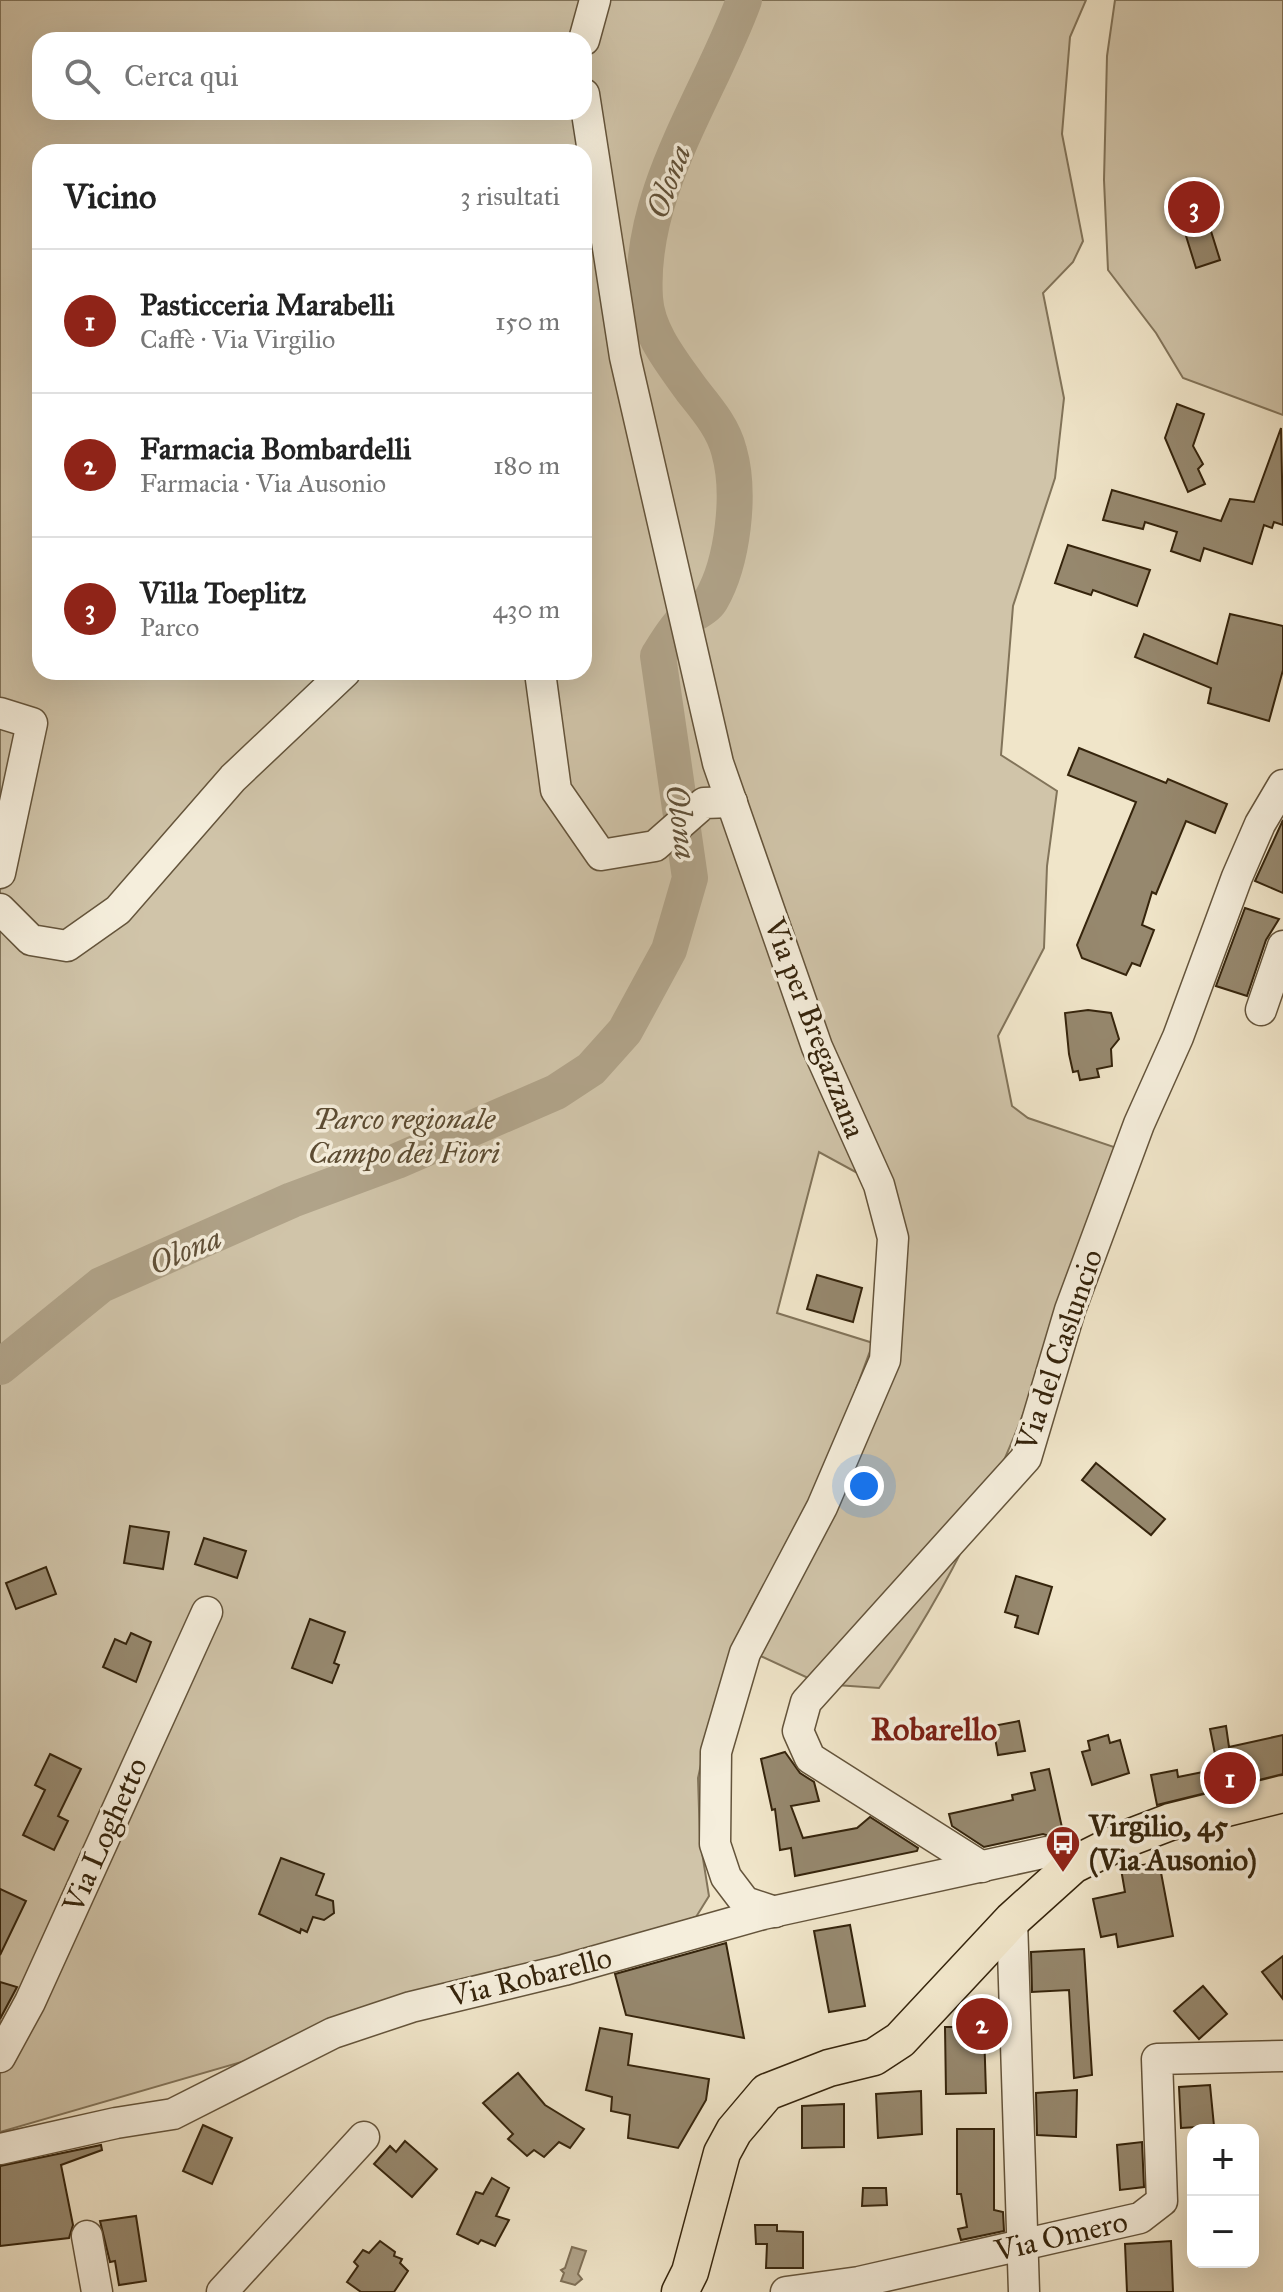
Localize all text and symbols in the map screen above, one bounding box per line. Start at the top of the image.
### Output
search box [32,32,592,120]
icon: search [60,54,104,98]
text: Cerca qui [124,58,238,94]
water label: Olona [637,139,700,223]
text: Vicino [64,176,156,217]
pin: 3 [1168,177,1220,237]
text: 3 risultati [460,180,560,212]
text: Pasticceria Marabelli [140,287,394,323]
text: 1 [85,305,95,337]
text: 150 m [495,305,560,337]
text: Caffè · Via Virgilio [140,323,335,355]
text: Farmacia Bombardelli [140,431,411,467]
text: 2 [84,449,96,481]
text: 180 m [493,449,560,481]
text: Farmacia · Via Ausonio [140,467,386,499]
text: Villa Toeplitz [140,575,306,611]
text: 3 [85,593,95,625]
text: 430 m [493,593,560,625]
text: Parco [140,611,199,643]
water label: Olona [657,782,706,862]
street label: Via per Bregazzana [756,912,874,1143]
park label: Parco regionale Campo dei Fiori [308,1101,500,1172]
water label: Olona [143,1218,227,1283]
street label: Via del Casluncio [1007,1245,1110,1456]
your location [844,1466,884,1506]
district label: Robarello [871,1710,997,1749]
pin: 1 [1204,1748,1256,1808]
street label: Via Loghetto [55,1752,155,1919]
place label: Virgilio, 45 (Via Ausonio) [1088,1808,1257,1879]
bus stop icon: Virgilio, 45 (Via Ausonio) [1044,1824,1082,1874]
street label: Via Robarello [444,1939,615,2015]
pin: 2 [956,1994,1008,2054]
map controls [1187,2124,1259,2268]
button: + [1187,2124,1259,2196]
button: − [1187,2196,1259,2268]
street label: Via Omero [990,2203,1131,2269]

